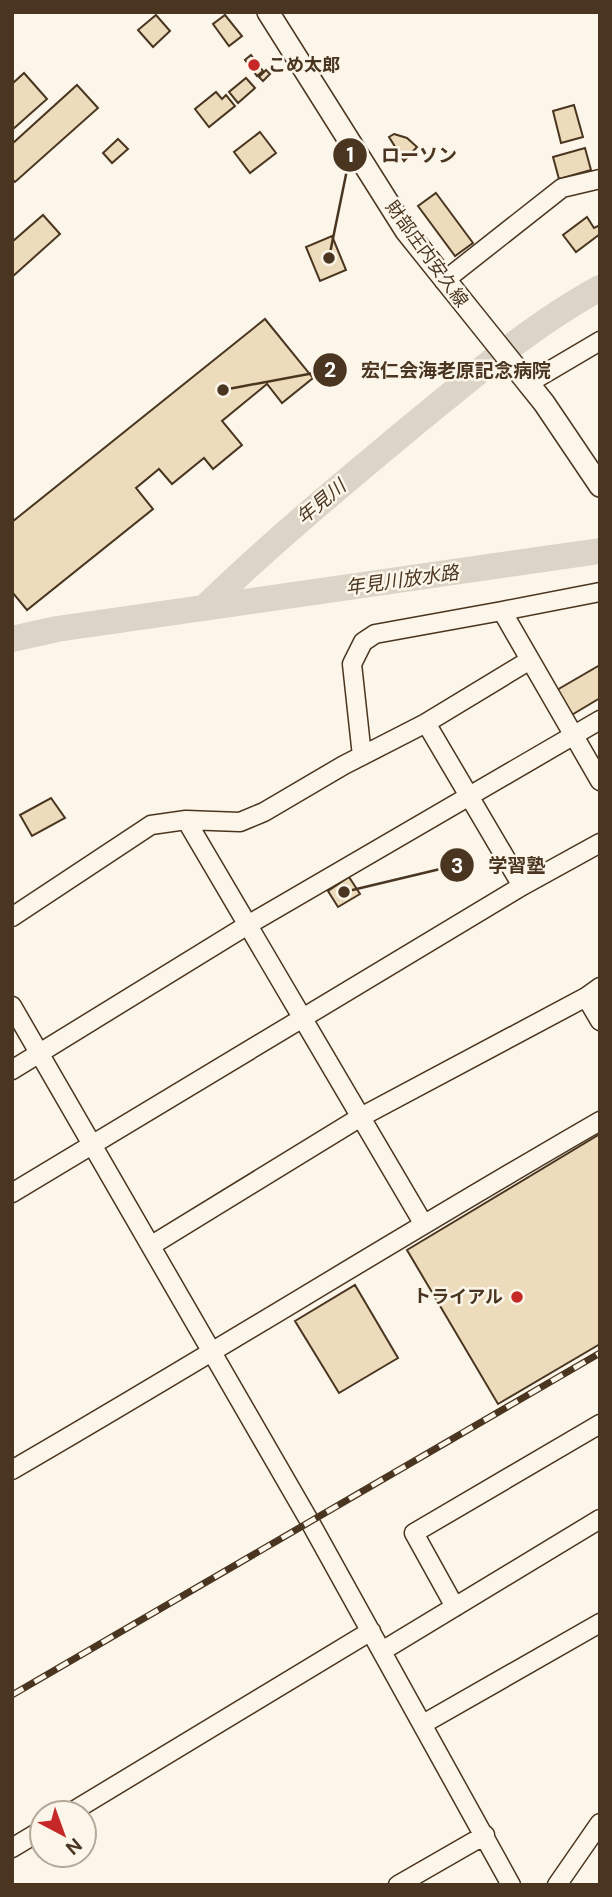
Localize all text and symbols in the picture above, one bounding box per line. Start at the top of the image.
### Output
place label: こめ太郎 [268,53,340,77]
marker: こめ太郎 [246,57,262,73]
callout: ローソン [332,135,471,175]
text: 1 [346,141,354,169]
text: ローソン [381,143,457,168]
street label: 財部庄内安久線 [380,196,474,312]
callout: 宏仁会海老原記念病院 [312,350,565,390]
text: 2 [324,356,336,384]
text: 宏仁会海老原記念病院 [361,358,551,383]
water label: 年見川 [291,473,352,530]
water label: 年見川放水路 [344,559,462,600]
callout: 学習塾 [440,845,560,885]
text: 3 [451,852,463,880]
text: 学習塾 [488,853,546,878]
place label: トライアル [413,1285,503,1309]
marker: トライアル [509,1289,525,1305]
north arrow [28,1799,98,1869]
text: N [60,1832,87,1860]

